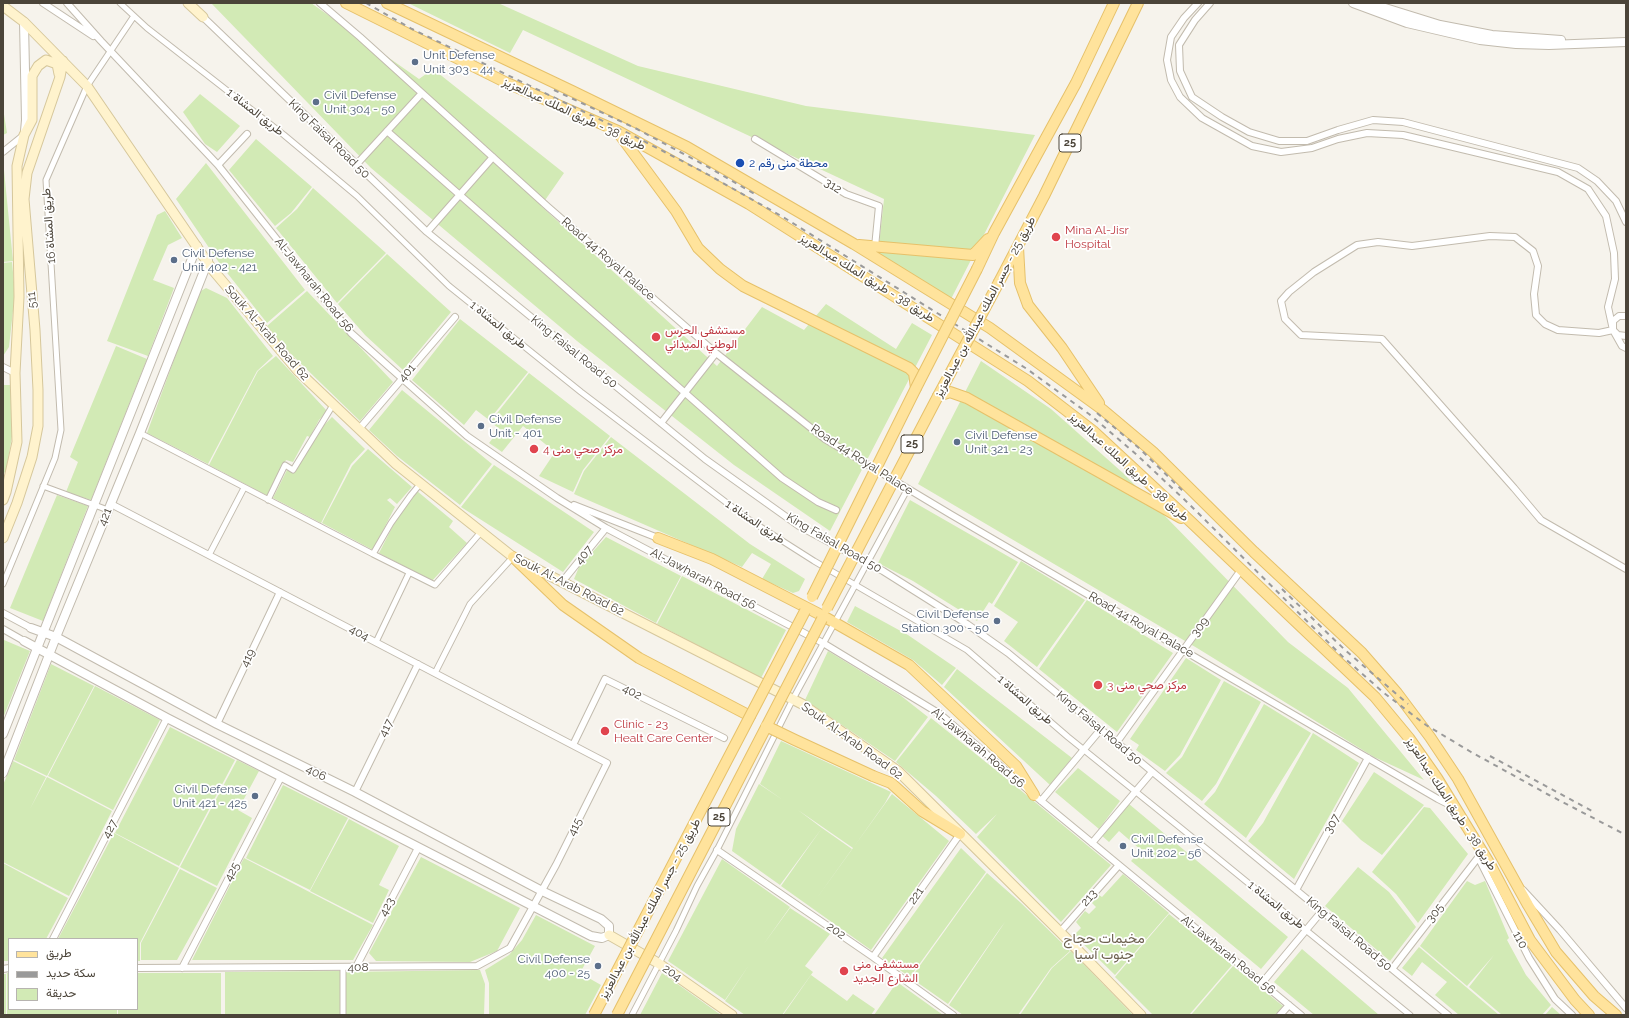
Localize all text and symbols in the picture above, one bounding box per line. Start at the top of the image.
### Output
place label: Unit Defense Unit 303 - 44 [423,48,495,76]
marker: Unit Defense Unit 303 - 44 [410,57,420,67]
street label: طريق 38 - طريق الملك عبدالعزيز [500,75,648,153]
street label: طريق المشاة 1 [224,85,286,139]
place label: Civil Defense Unit 304 - 50 [324,88,396,116]
street label: King Faisal Road 50 [285,96,373,182]
marker: Civil Defense Unit 304 - 50 [311,97,321,107]
road number: 25 [1059,134,1081,152]
place label: محطة منى رقم 2 [749,156,828,170]
marker: محطة منى رقم 2 [734,157,746,169]
street label: 312 [822,175,844,197]
street label: طريق المشاة 16 [39,188,59,264]
street label: طريق 25 - جسر الملك عبدالله بن عبدالعزيز [931,214,1039,400]
street label: Road 44 Royal Palace [558,215,658,303]
place label: Mina Al-Jisr Hospital [1065,223,1129,251]
street label: طريق 38 - طريق الملك عبدالعزيز [797,231,937,325]
marker: Mina Al-Jisr Hospital [1050,231,1062,243]
street label: Al-Jawharah Road 56 [272,235,356,335]
place label: Civil Defense Unit 402 - 421 [182,246,257,274]
marker: Civil Defense Unit 402 - 421 [169,255,179,265]
street label: Souk Al-Arab Road 62 [222,282,312,384]
street label: 511 [24,291,40,309]
street label: طريق المشاة 1 [467,298,529,352]
street label: King Faisal Road 50 [528,313,620,391]
place label: مستشفى الحرس الوطني الميداني [665,323,745,351]
marker: مستشفى الحرس الوطني الميداني [650,331,662,343]
street label: 401 [395,361,419,385]
street label: طريق 38 - طريق الملك عبدالعزيز [1066,409,1192,525]
place label: Civil Defense Unit - 401 [489,412,561,440]
marker: Civil Defense Unit - 401 [476,421,486,431]
street label: Road 44 Royal Palace [808,422,916,498]
place label: Civil Defense Unit 321 - 23 [965,428,1037,456]
road number: 25 [901,435,923,453]
marker: Civil Defense Unit 321 - 23 [952,437,962,447]
place label: مركز صحي منى 4 [543,442,623,456]
marker: مركز صحي منى 4 [528,443,540,455]
street label: طريق المشاة 1 [723,497,787,547]
street label: 421 [95,506,115,528]
street label: King Faisal Road 50 [784,510,884,576]
street label: 407 [572,543,596,567]
street label: Al-Jawharah Road 56 [648,545,758,613]
street label: Souk Al-Arab Road 62 [511,551,627,619]
street label: Road 44 Royal Palace [1086,589,1196,661]
place label: Civil Defense Station 300 - 50 [901,607,989,635]
street label: 309 [1188,614,1212,640]
marker: Civil Defense Station 300 - 50 [992,616,1002,626]
street label: 404 [347,622,371,644]
street label: 419 [238,646,258,670]
street label: طريق المشاة 1 [994,672,1056,728]
place label: مركز صحي منى 3 [1107,678,1187,692]
marker: مركز صحي منى 3 [1092,679,1104,691]
street label: 402 [620,681,644,703]
street label: King Faisal Road 50 [1053,688,1145,768]
street label: Souk Al-Arab Road 62 [799,699,905,783]
street label: Al-Jawharah Road 56 [928,705,1028,791]
street label: 417 [376,717,396,739]
place label: Clinic - 23 Healt Care Center [614,717,713,745]
marker: Clinic - 23 Healt Care Center [599,725,611,737]
street label: طريق 38 - طريق الملك عبدالعزيز [1402,735,1500,873]
street label: 406 [303,762,329,784]
place label: Civil Defense Unit 421 - 425 [173,782,247,810]
marker: Civil Defense Unit 421 - 425 [250,791,260,801]
road number: 25 [708,808,730,826]
street label: 307 [1321,812,1343,836]
street label: 415 [565,816,585,838]
street label: طريق 25 - جسر الملك عبدالله بن عبدالعزيز [596,816,704,1002]
street label: 427 [99,817,121,841]
place label: Civil Defense Unit 202 - 56 [1131,832,1203,860]
marker: Civil Defense Unit 202 - 56 [1118,841,1128,851]
street label: 425 [221,860,243,884]
street label: طريق المشاة 1 [1245,878,1307,932]
street label: 221 [905,885,927,907]
street label: 213 [1078,887,1100,909]
street label: King Faisal Road 50 [1303,894,1395,974]
street label: 423 [376,895,398,919]
street label: 305 [1423,901,1447,925]
street label: Al-Jawharah Road 56 [1178,913,1278,997]
street label: 202 [824,919,848,943]
street label: 110 [1510,929,1530,951]
district label: مخيمات حجاج جنوب آسيا [1063,931,1145,964]
legend [8,938,138,1010]
text: طريق [46,946,71,960]
place label: Civil Defense 400 - 25 [518,952,590,980]
place label: مستشفى منى الشارع الجديد [853,957,919,985]
street label: 408 [347,960,369,974]
marker: Civil Defense 400 - 25 [593,961,603,971]
street label: 204 [660,961,684,985]
marker: مستشفى منى الشارع الجديد [838,965,850,977]
text: سكة حديد [46,966,95,980]
text: حديقة [46,986,76,1000]

